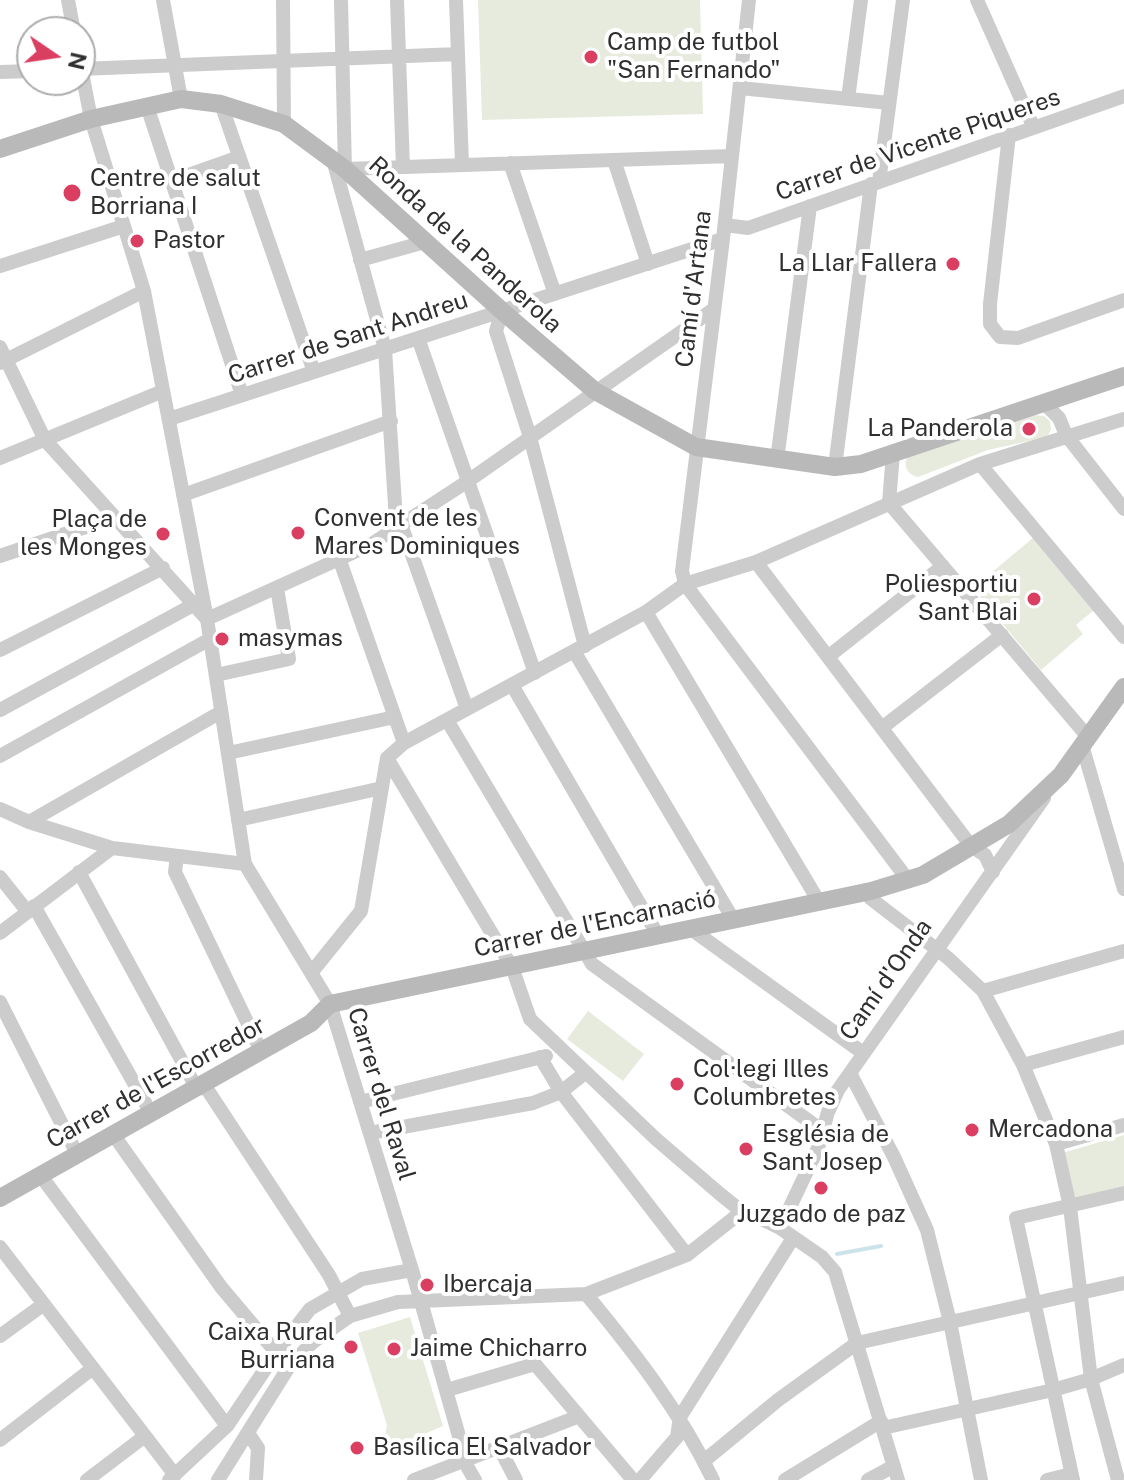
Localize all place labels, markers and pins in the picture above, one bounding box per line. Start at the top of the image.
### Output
place label: Camp de futbol "San Fernando" [607,29,780,85]
marker: Camp de futbol "San Fernando" [582,48,600,66]
place label: Centre de salut Borriana I [90,165,261,221]
marker: Centre de salut Borriana I [61,182,83,204]
place label: Pastor [153,227,225,255]
marker: Pastor [128,232,146,250]
place label: La Llar Fallera [778,250,937,278]
marker: La Llar Fallera [944,255,962,273]
place label: La Panderola [867,415,1013,443]
marker: La Panderola [1020,420,1038,438]
place label: Convent de les Mares Dominiques [314,505,520,561]
place label: Plaça de les Monges [20,506,147,562]
marker: Convent de les Mares Dominiques [289,524,307,542]
marker: Plaça de les Monges [154,525,172,543]
place label: Poliesportiu Sant Blai [885,571,1018,627]
marker: Poliesportiu Sant Blai [1025,590,1043,608]
place label: masymas [238,625,343,653]
marker: masymas [213,630,231,648]
place label: Col·legi Illes Columbretes [693,1056,836,1112]
marker: Col·legi Illes Columbretes [668,1075,686,1093]
place label: Mercadona [988,1116,1113,1144]
place label: Església de Sant Josep [762,1121,889,1177]
marker: Mercadona [963,1121,981,1139]
marker: Església de Sant Josep [737,1140,755,1158]
marker: Juzgado de paz [812,1179,830,1197]
place label: Juzgado de paz [737,1201,905,1229]
place label: Ibercaja [443,1271,533,1299]
marker: Ibercaja [418,1276,436,1294]
place label: Caixa Rural Burriana [208,1319,335,1375]
place label: Jaime Chicharro [410,1335,587,1363]
marker: Caixa Rural Burriana [342,1338,360,1356]
marker: Jaime Chicharro [385,1340,403,1358]
place label: Basílica El Salvador [373,1434,592,1462]
marker: Basílica El Salvador [348,1439,366,1457]

